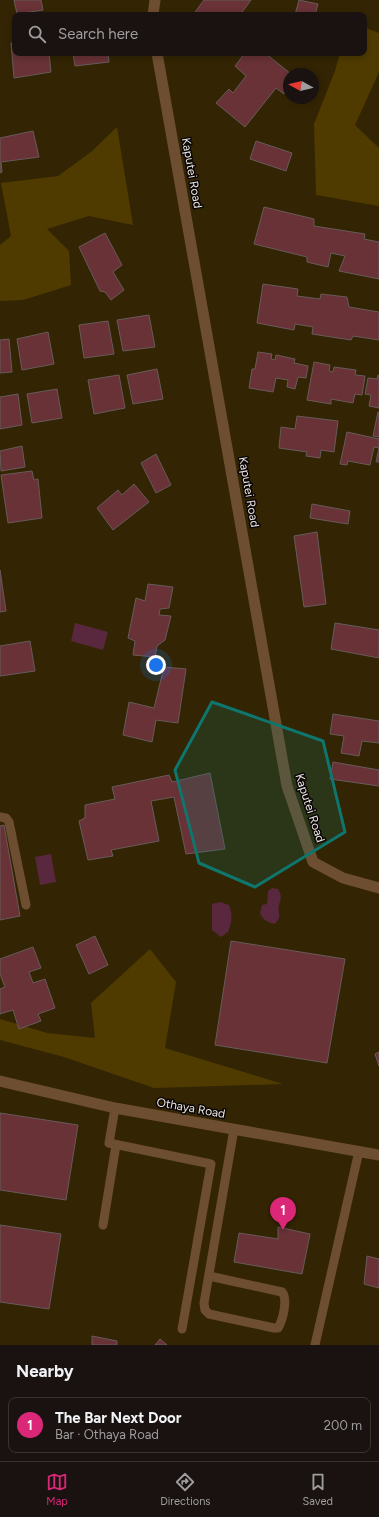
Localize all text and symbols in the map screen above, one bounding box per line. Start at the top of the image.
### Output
search box [12,12,367,56]
icon: search [26,23,48,45]
text: Search here [58,25,138,43]
north arrow [283,68,319,104]
street label: Kaputei Road [179,137,205,209]
street label: Kaputei Road [236,456,262,528]
your location [146,655,166,675]
street label: Kaputei Road [292,772,328,844]
street label: Othaya Road [156,1095,226,1121]
pin: 1 [270,1197,296,1230]
text: Nearby [16,1361,74,1381]
text: The Bar Next Door [55,1409,182,1427]
text: 1 [27,1418,33,1433]
text: 200 m [324,1418,362,1433]
text: Bar · Othaya Road [55,1427,159,1442]
tab: Map [46,1471,68,1508]
tab: Directions [160,1471,210,1508]
tab: Saved [303,1471,333,1508]

